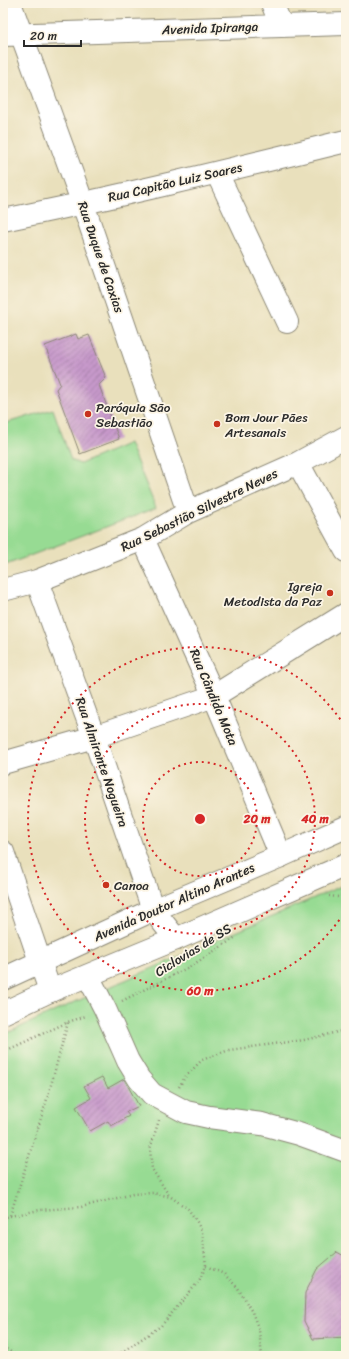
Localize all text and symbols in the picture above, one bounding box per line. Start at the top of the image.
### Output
street label: Avenida Ipiranga [161,15,259,41]
scale bar [24,22,81,48]
text: 20 m [30,25,57,47]
street label: Rua Capitão Luiz Soares [106,155,245,209]
street label: Rua Duque de Caxias [71,198,131,317]
place label: Paróquia São Sebastião [96,396,171,434]
place label: Bom Jour Pães Artesanais [224,406,308,444]
marker: Paróquia São Sebastião [83,409,93,419]
marker: Bom Jour Pães Artesanais [212,419,222,429]
street label: Rua Sebastião Silvestre Neves [116,461,283,558]
place label: Igreja Metodista da Paz [224,575,323,613]
marker: Igreja Metodista da Paz [325,588,335,598]
street label: Rua Cândido Mota [183,645,245,749]
street label: Rua Almirante Nogueira [69,694,135,831]
text: 20 m [243,808,271,830]
text: 40 m [300,808,329,830]
centre of rings [193,812,207,826]
street label: Avenida Doutor Altino Arantes [89,856,259,948]
place label: Canoa [114,874,149,897]
marker: Canoa [101,880,111,890]
street label: Ciclovias de SS [150,917,236,983]
text: 60 m [186,980,214,1002]

